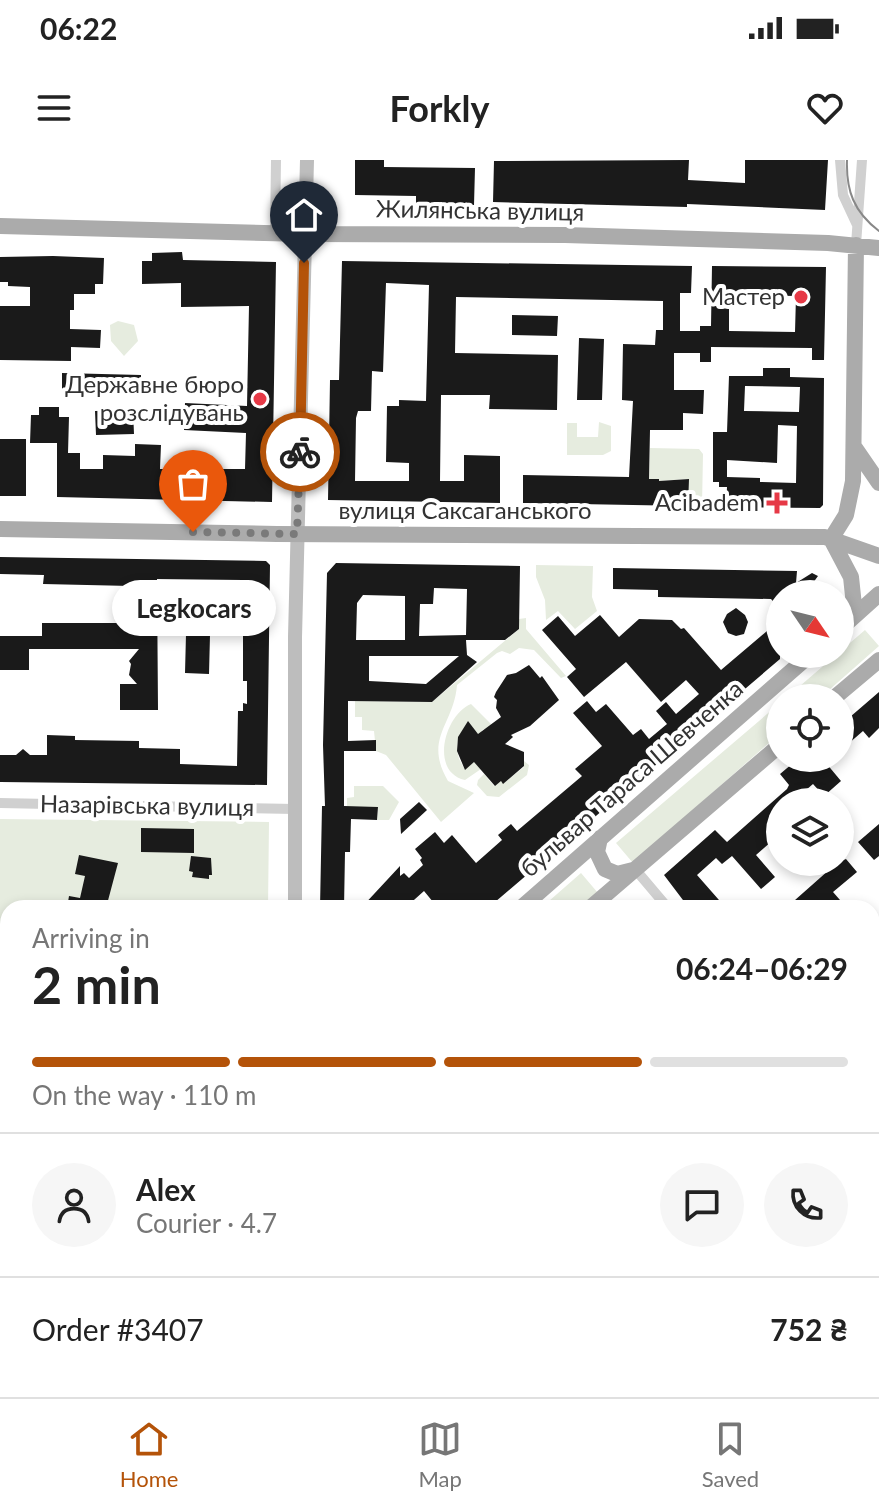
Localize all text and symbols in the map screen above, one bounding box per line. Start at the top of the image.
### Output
text: 06:22 [40,10,117,46]
icon: menu [32,86,76,130]
text: Forkly [389,86,490,130]
icon: heart [803,86,847,130]
pin [270,181,338,263]
icon: home [282,193,326,237]
street label: Жилянська вулиця [376,193,584,226]
place label: Мастер [702,281,785,310]
marker: Мастер [792,288,810,306]
place label: Державне бюро розслідувань [65,369,244,426]
marker: Державне бюро розслідувань [251,390,269,408]
courier [260,412,340,492]
icon: bike [278,430,322,474]
pin [159,450,227,532]
icon: bag [171,462,215,506]
place label: Acibadem [655,487,759,516]
marker: Acibadem [766,492,788,514]
street label: вулиця Саксаганського [338,495,592,524]
callout: Legkocars [111,580,275,636]
north arrow [766,580,854,668]
map controls [766,580,854,876]
text: Legkocars [136,592,252,624]
street label: бульвар Тараса Шевченка [514,673,748,882]
button: locate [766,684,854,772]
street label: Назарівська вулиця [40,788,254,821]
button: layers [766,788,854,876]
text: Arriving in [32,922,150,954]
text: 06:24–06:29 [676,950,848,986]
text: 2 min [32,953,161,1015]
text: On the way · 110 m [32,1079,256,1111]
button: person [32,1163,116,1247]
button: chat [660,1163,744,1247]
button: phone [764,1163,848,1247]
text: Alex [136,1171,196,1207]
text: Courier · 4.7 [136,1207,277,1239]
text: Order #3407 [32,1311,204,1347]
text: 752 ₴ [770,1311,848,1347]
tab: Home [120,1417,178,1492]
tab: Map [418,1417,462,1492]
tab: Saved [702,1417,759,1492]

